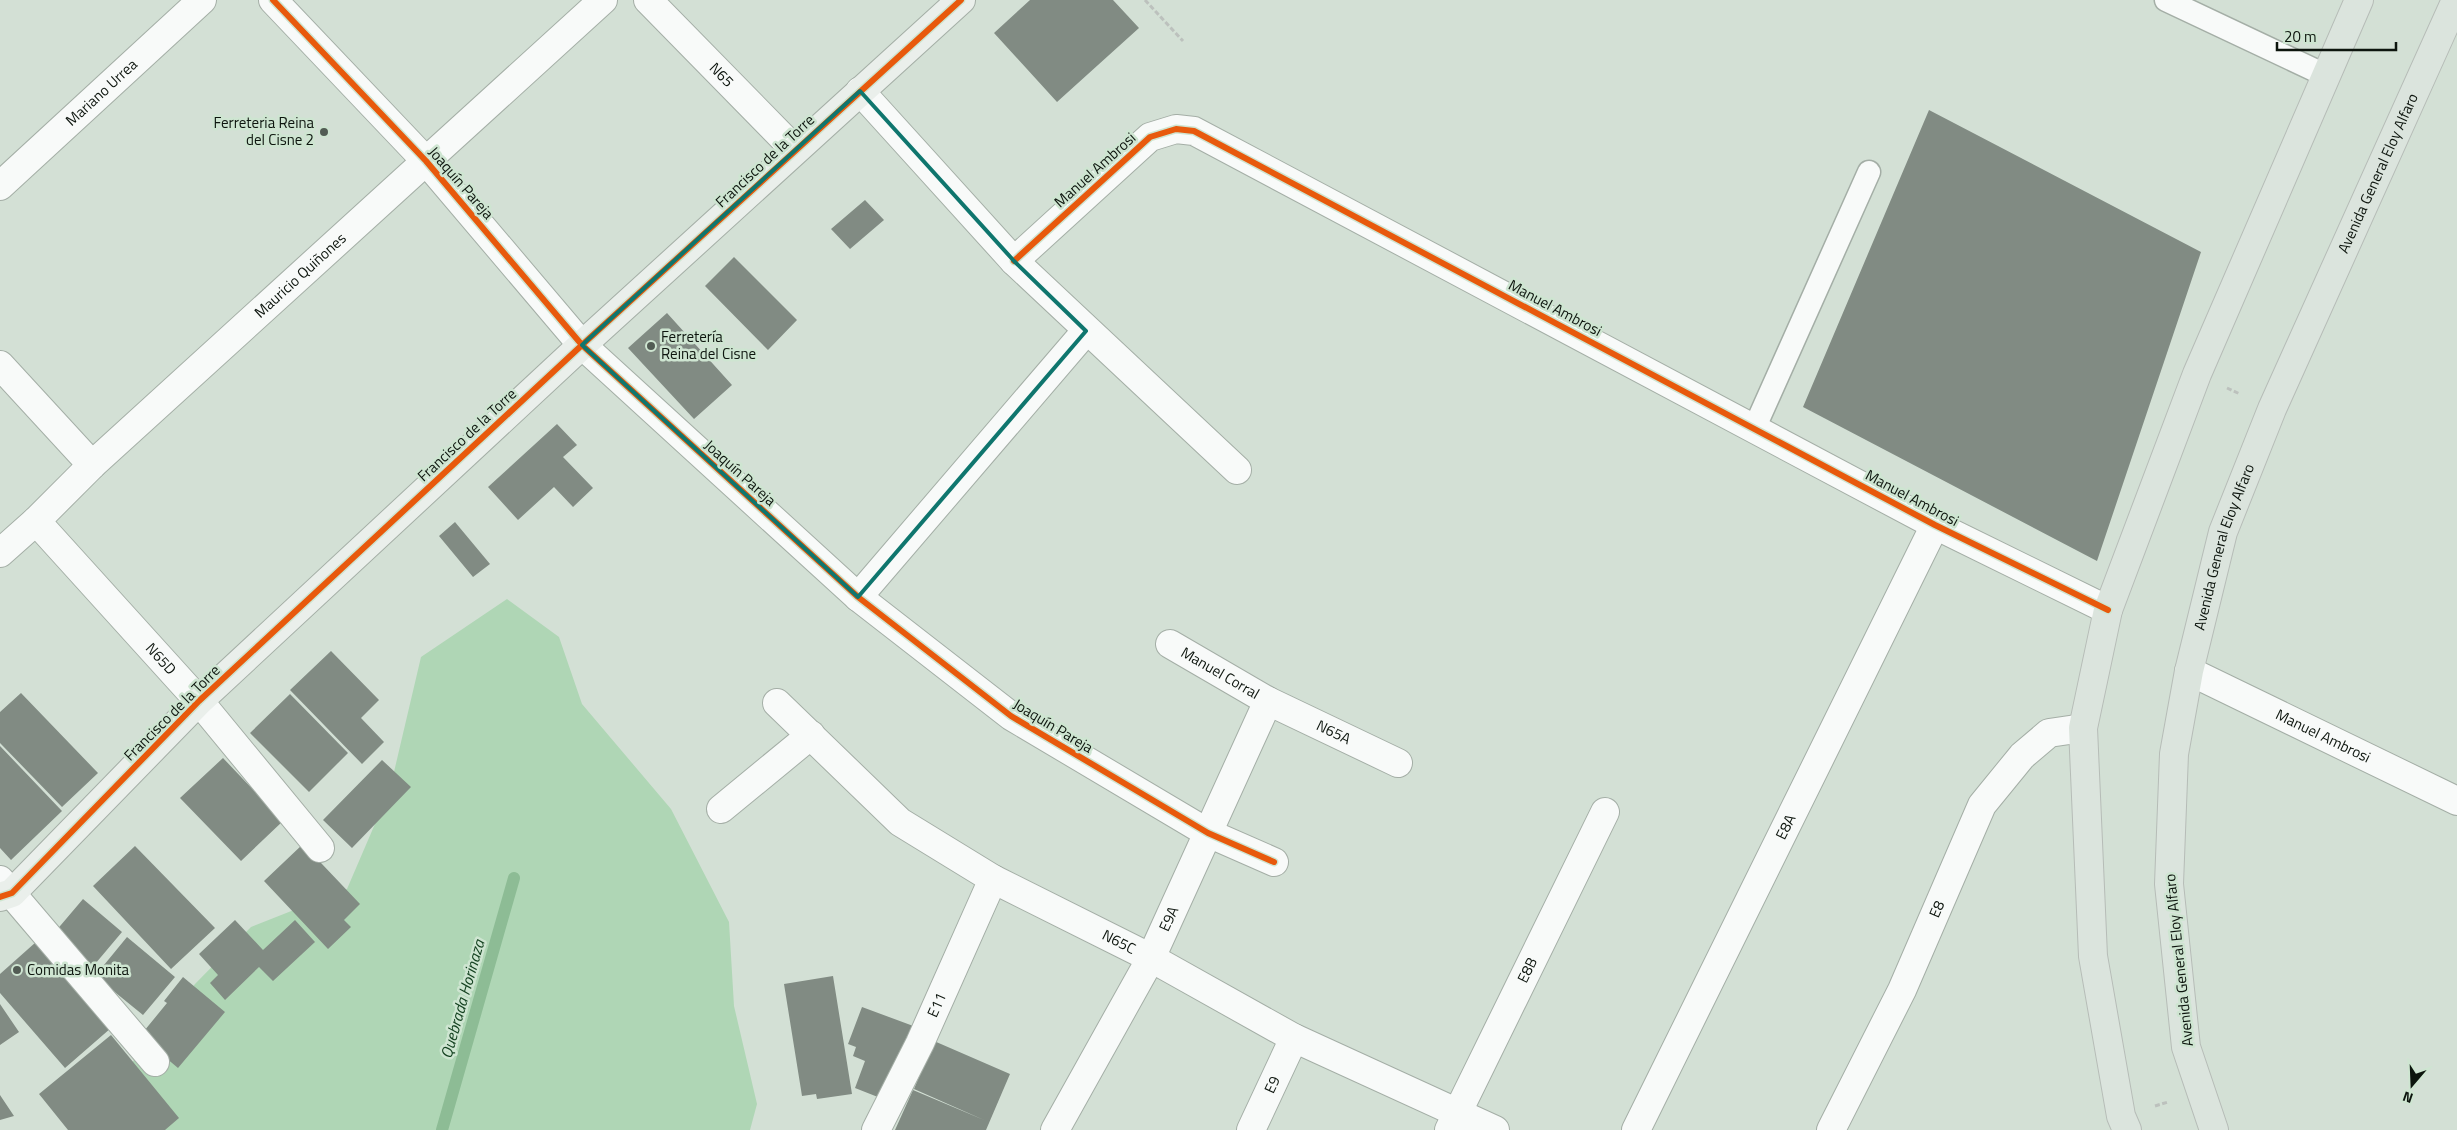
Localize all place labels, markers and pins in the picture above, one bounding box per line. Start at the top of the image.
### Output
place label: Ferreteria Reina del Cisne 2 [213,111,314,151]
marker: Ferreteria Reina del Cisne 2 [318,126,330,138]
place label: Ferretería Reina del Cisne [661,325,756,365]
marker: Ferretería Reina del Cisne [645,340,657,352]
place label: Comidas Monita [27,958,130,981]
marker: Comidas Monita [11,964,23,976]

